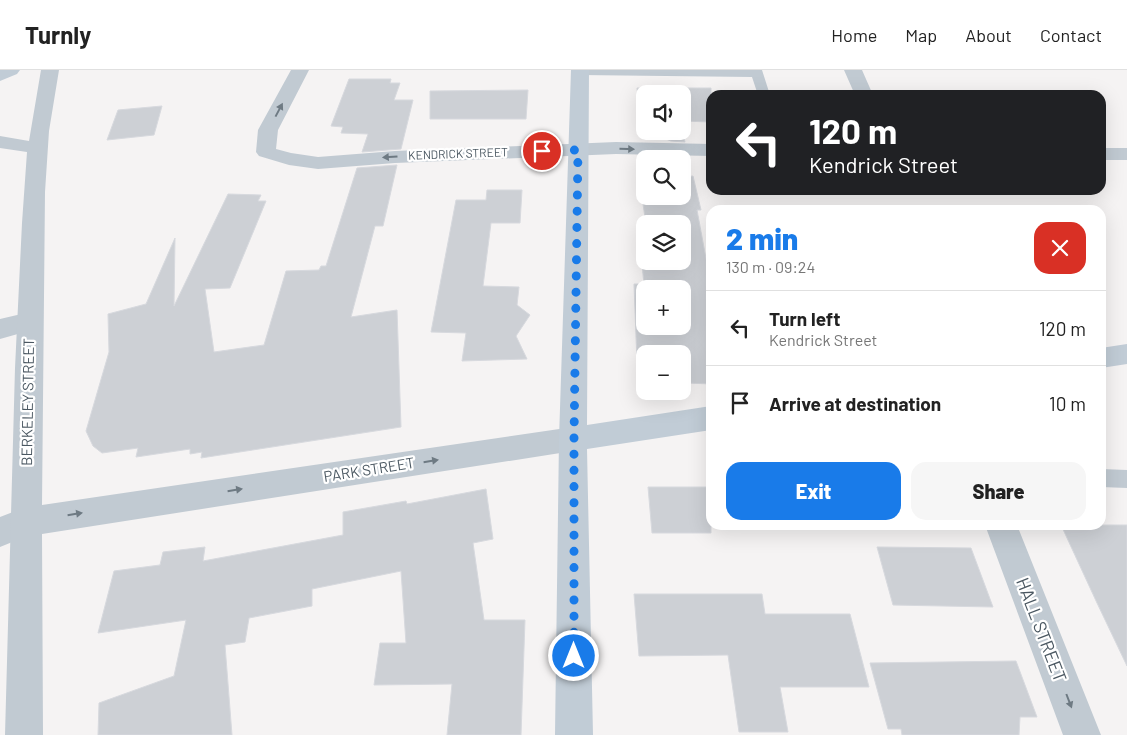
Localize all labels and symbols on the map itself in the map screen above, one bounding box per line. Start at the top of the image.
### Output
one-way arrow [275,103,283,117]
pin [521,130,563,172]
street label: KENDRICK STREET [408,144,508,162]
one-way arrow [619,145,635,153]
one-way arrow [382,153,398,161]
street label: BERKELEY STREET [17,338,37,466]
street label: PARK STREET [322,453,416,485]
one-way arrow [423,457,439,465]
one-way arrow [228,486,244,494]
one-way arrow [67,510,83,518]
street label: HALL STREET [1012,574,1072,685]
position arrow [547,629,599,681]
one-way arrow [1065,694,1073,709]

